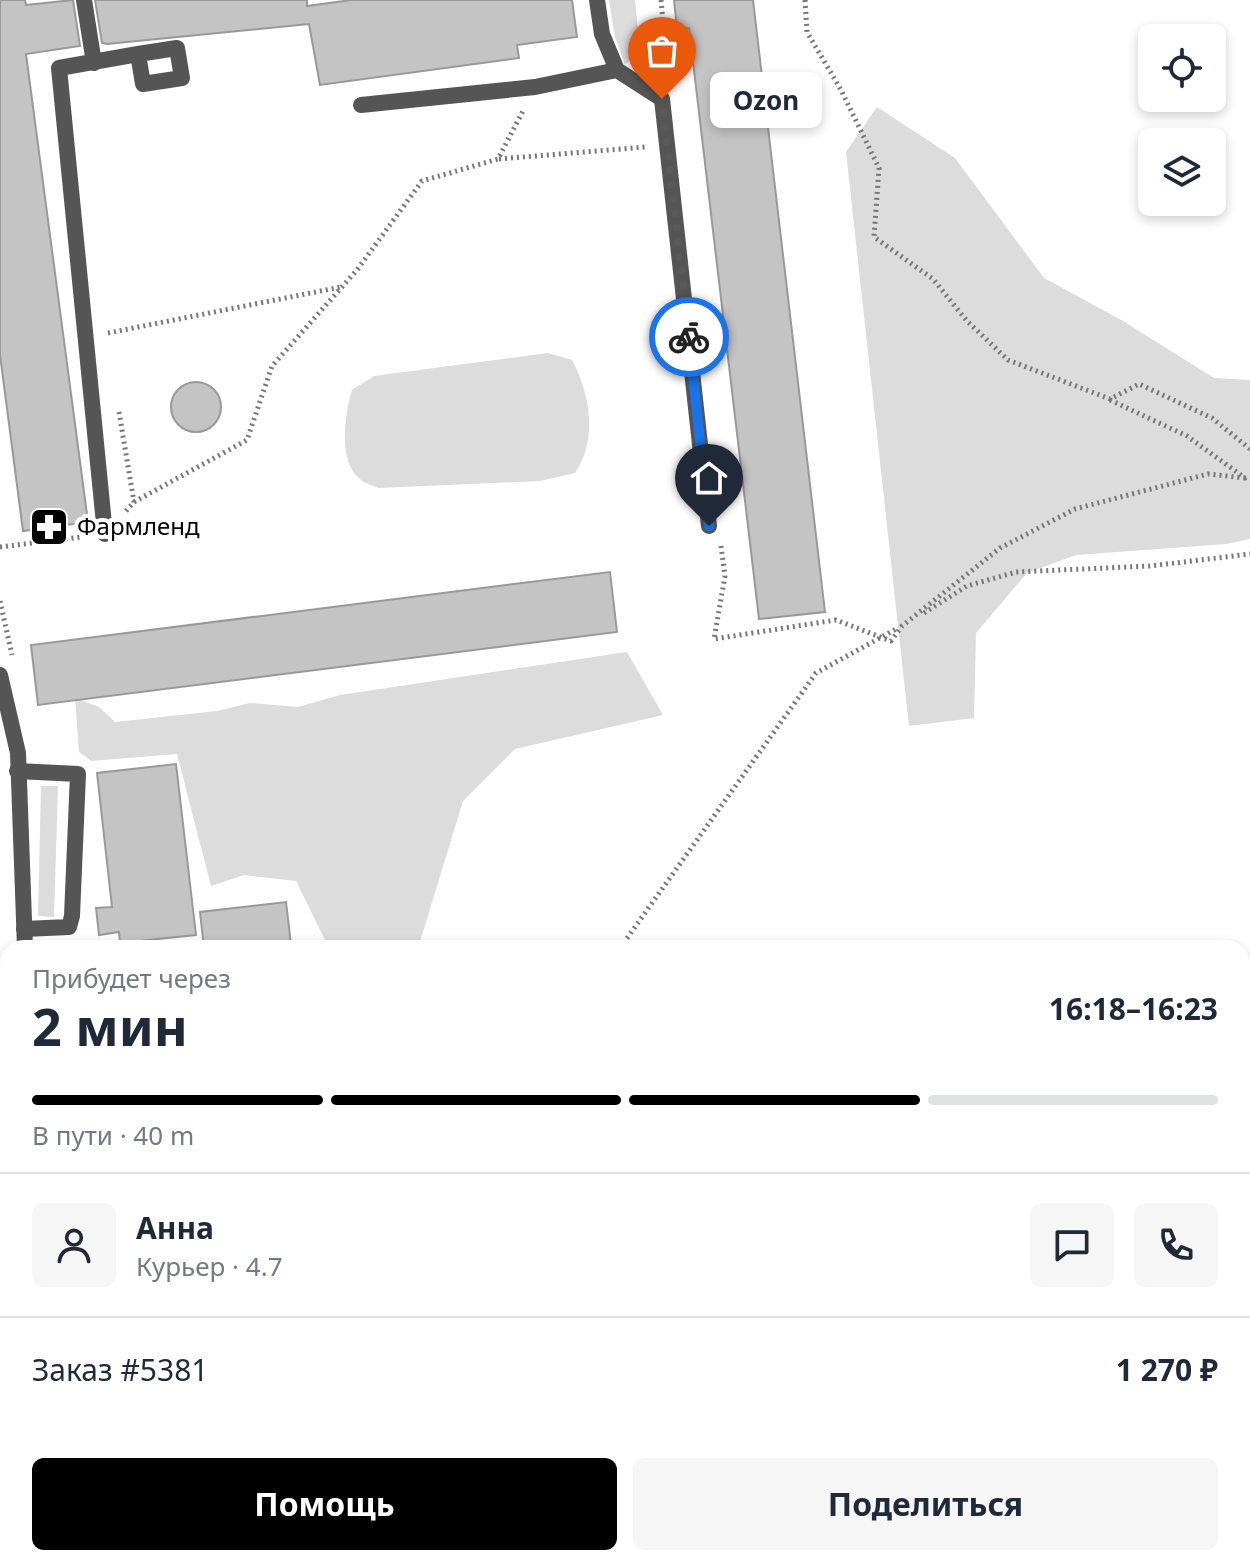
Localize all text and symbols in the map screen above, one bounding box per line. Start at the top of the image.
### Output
pin [628,17,696,99]
map controls [1138,24,1226,216]
button: locate [1138,24,1226,112]
icon: bag [640,29,684,73]
callout: Ozon [710,71,822,127]
text: Ozon [733,82,799,118]
button: layers [1138,128,1226,216]
courier [649,297,729,377]
icon: bike [667,315,711,359]
pin [675,444,743,526]
icon: home [687,456,731,500]
pharmacy icon: Фармленд [28,506,70,548]
place label: Фармленд [77,509,200,542]
text: Прибудет через [32,960,231,996]
text: 16:18–16:23 [1049,988,1218,1029]
text: 2 мин [32,990,188,1061]
text: В пути · 40 m [32,1117,194,1153]
button: person [32,1203,116,1287]
button: chat [1030,1203,1114,1287]
button: phone [1134,1203,1218,1287]
text: Анна [136,1207,214,1248]
text: Курьер · 4.7 [136,1248,283,1284]
text: Заказ #5381 [32,1349,208,1390]
text: 1 270 ₽ [1116,1349,1218,1390]
button: Помощь [32,1458,617,1550]
button: Поделиться [633,1458,1218,1550]

